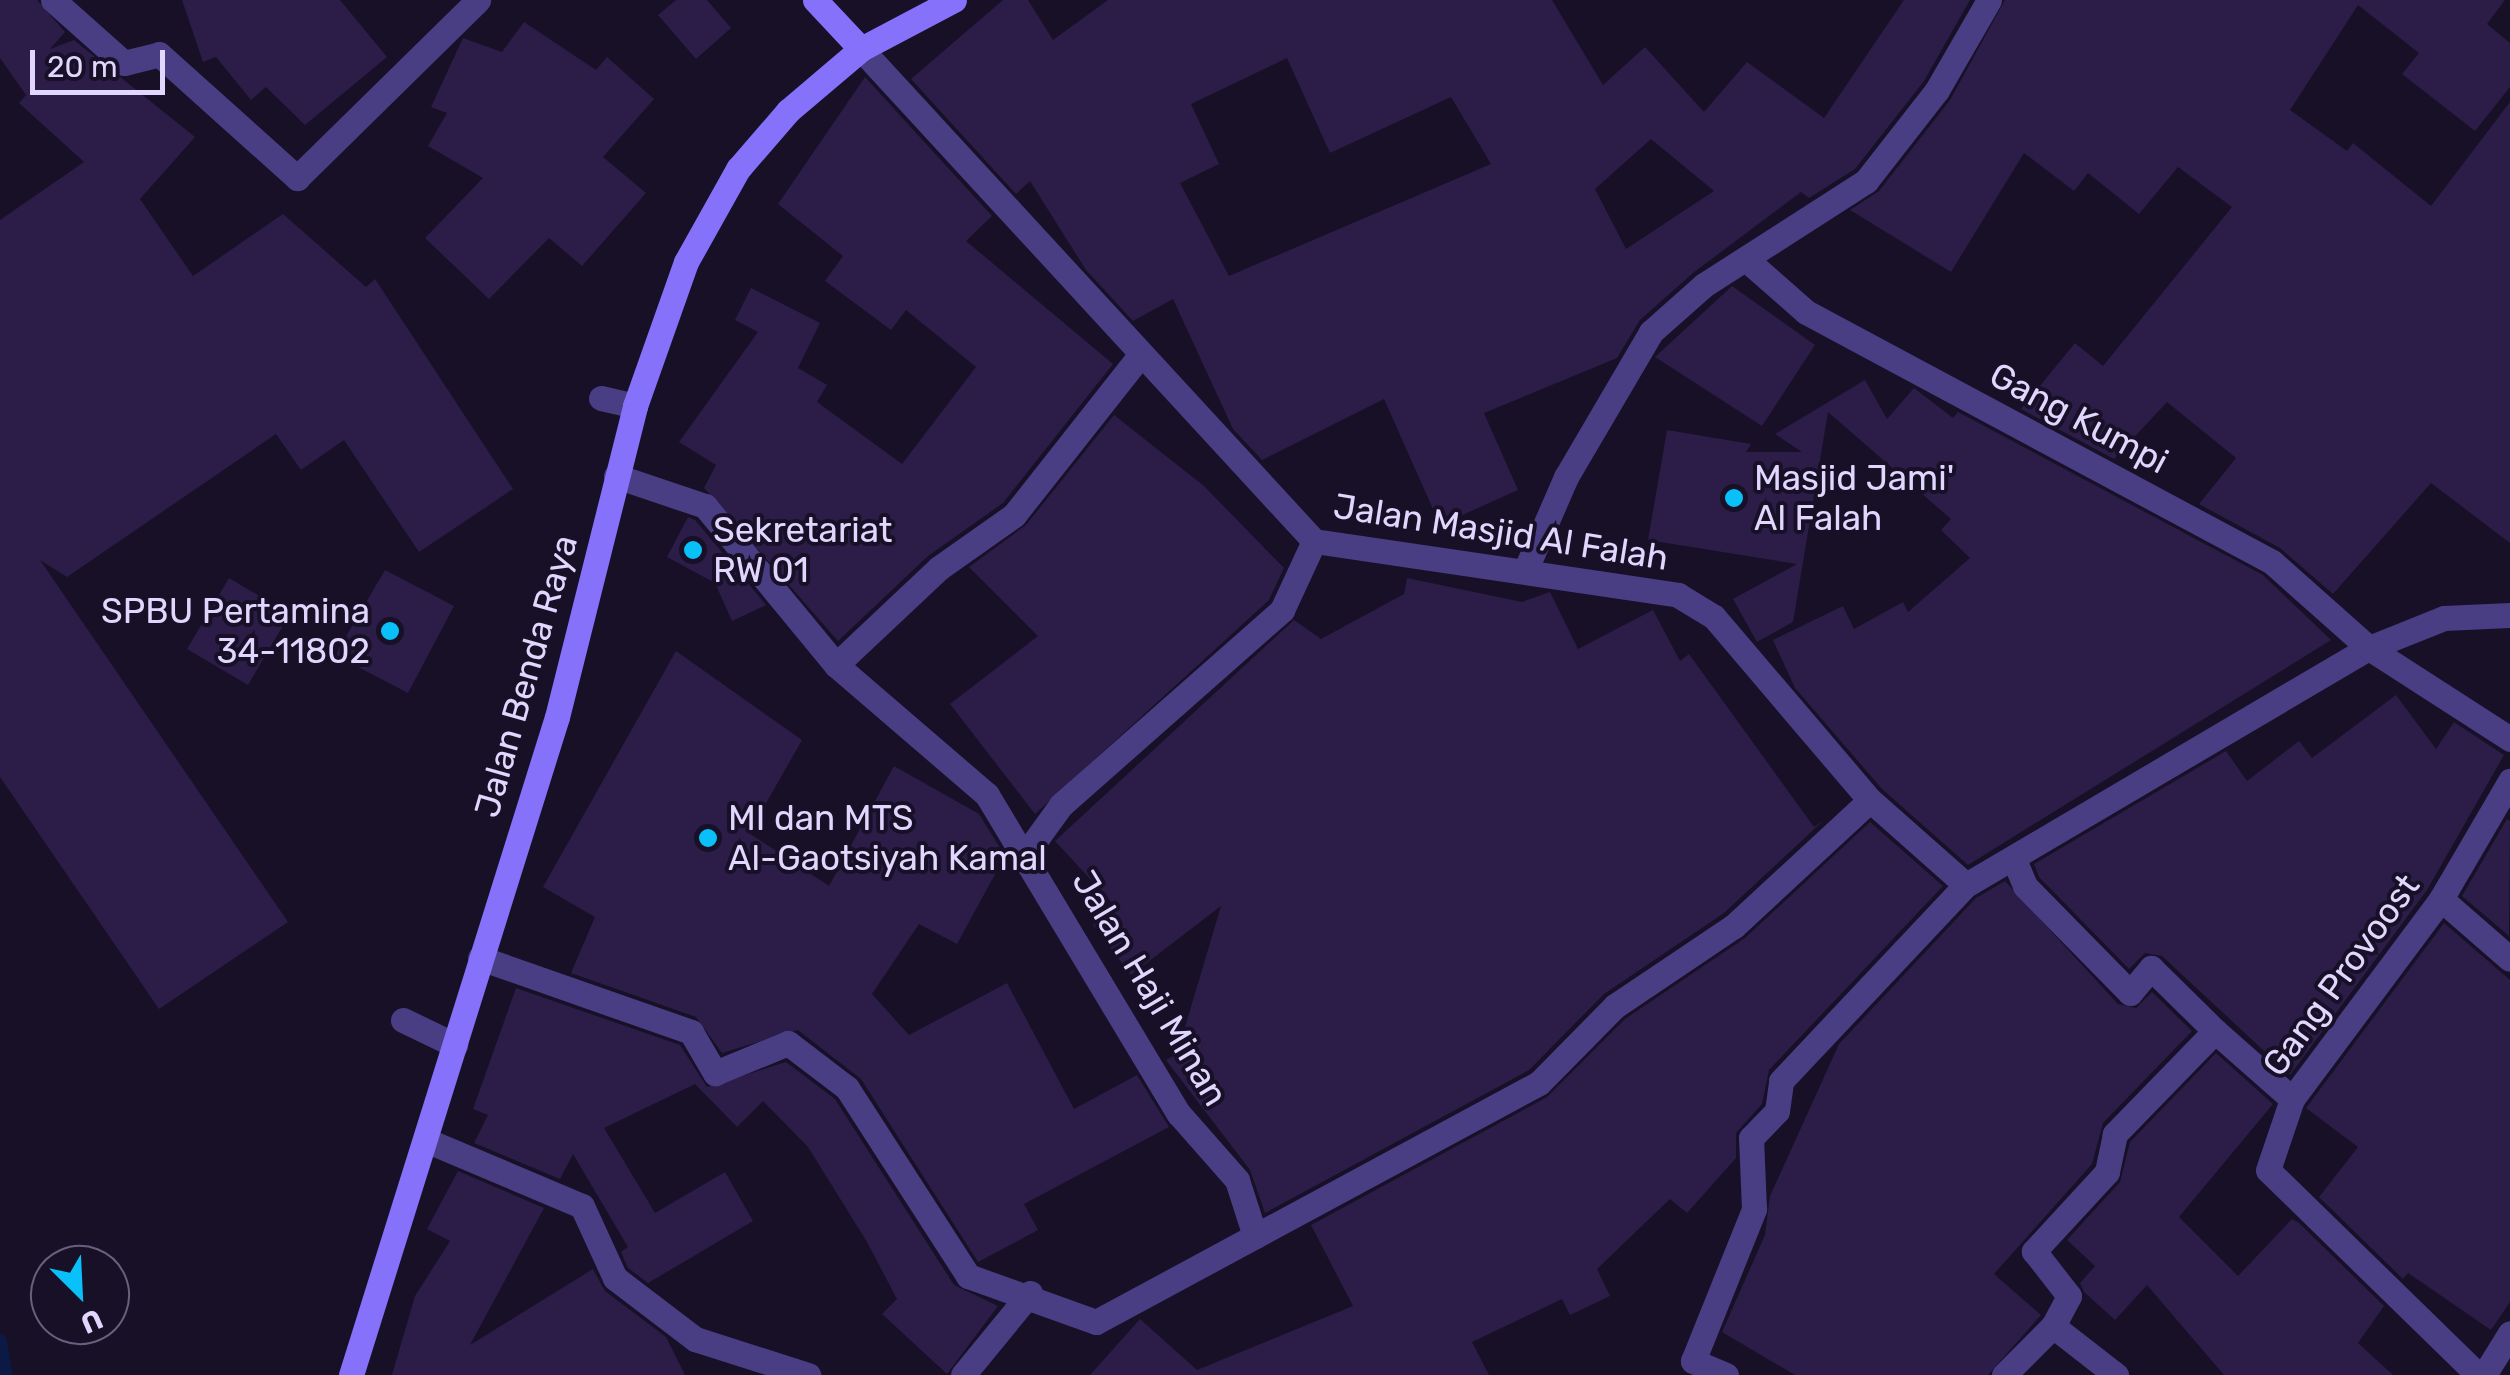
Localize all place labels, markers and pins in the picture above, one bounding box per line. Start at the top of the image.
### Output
place label: Masjid Jami' Al Falah [1754,457,1954,539]
marker: Masjid Jami' Al Falah [1723,487,1745,509]
place label: Sekretariat RW 01 [713,509,892,591]
marker: Sekretariat RW 01 [682,539,704,561]
place label: SPBU Pertamina 34-11802 [101,590,370,672]
marker: SPBU Pertamina 34-11802 [379,620,401,642]
place label: MI dan MTS Al-Gaotsiyah Kamal [728,797,1047,879]
marker: MI dan MTS Al-Gaotsiyah Kamal [697,827,719,849]

